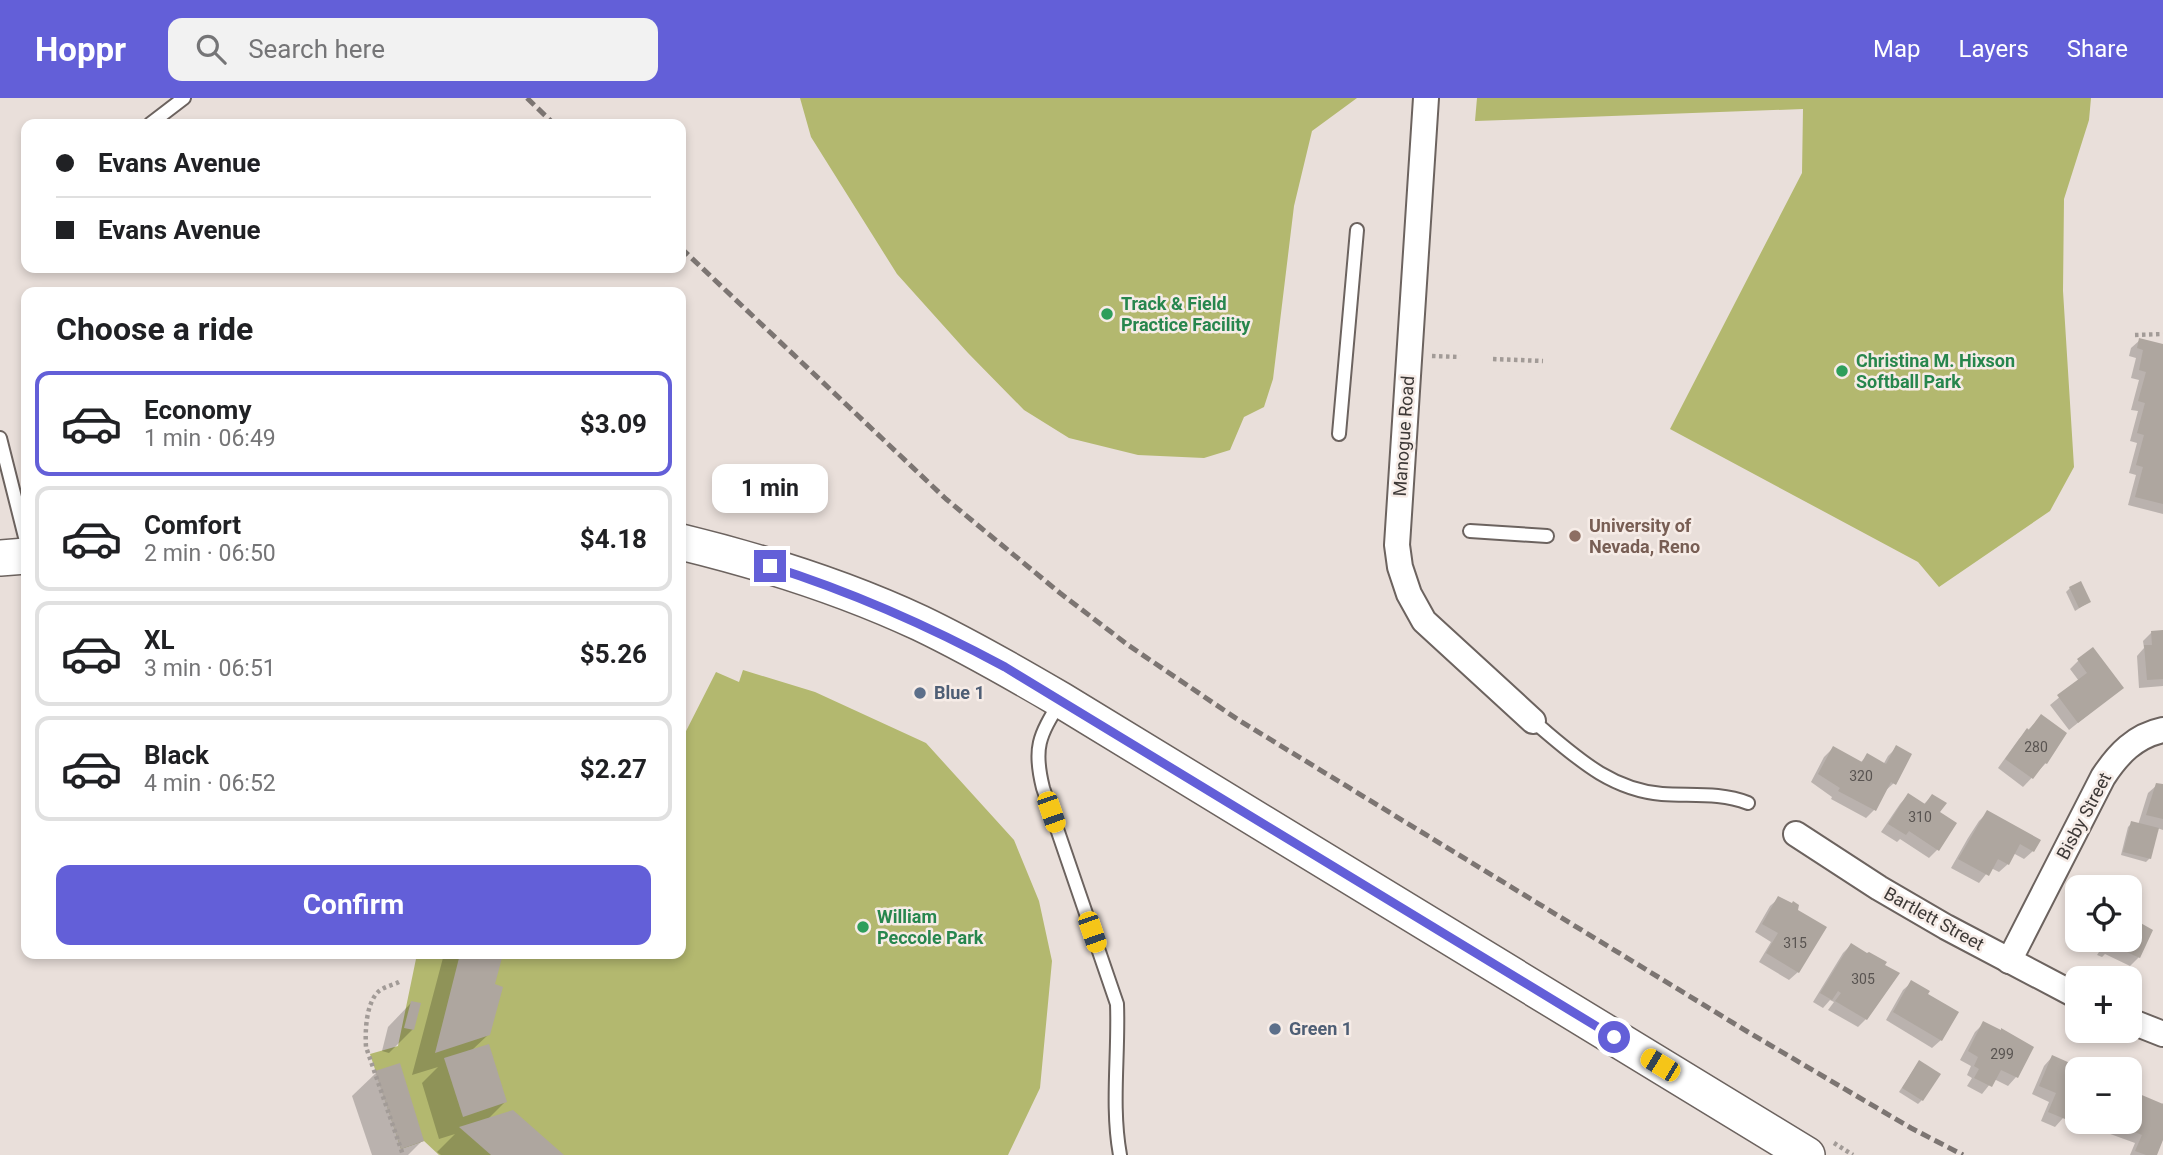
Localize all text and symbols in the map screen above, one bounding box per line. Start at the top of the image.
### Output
search box [168,18,658,81]
text: Hoppr [35,30,126,69]
icon: search [192,30,230,68]
text: Search here [248,34,385,64]
text: Map [1873,35,1921,63]
text: Layers [1959,35,2029,63]
text: Share [2067,35,2128,63]
text: Evans Avenue [98,148,261,178]
text: Evans Avenue [98,215,261,245]
place label: Track & Field Practice Facility [1121,293,1251,335]
marker: Track & Field Practice Facility [1099,306,1115,322]
text: Choose a ride [56,310,253,348]
place label: Christina M. Hixson Softball Park [1856,350,2015,392]
marker: Christina M. Hixson Softball Park [1834,363,1850,379]
street label: Manogue Road [1389,375,1418,497]
icon: car [60,392,123,455]
text: Economy [144,395,251,425]
text: $3.09 [580,409,647,439]
text: 1 min · 06:49 [144,425,276,452]
callout: 1 min [712,464,828,514]
text: 1 min [741,475,799,502]
icon: car [60,507,123,570]
text: Comfort [144,510,241,540]
place label: University of Nevada, Reno [1589,515,1700,557]
text: $4.18 [580,524,647,554]
marker: University of Nevada, Reno [1567,528,1583,544]
text: 2 min · 06:50 [144,540,276,567]
route end [754,550,786,582]
icon: car [60,622,123,685]
text: XL [144,625,175,655]
text: $5.26 [580,639,647,669]
text: 3 min · 06:51 [144,655,276,682]
place label: Blue 1 [934,682,985,703]
marker: Blue 1 [912,685,928,701]
icon: car [60,737,123,800]
house number: 280 [2024,739,2048,755]
text: Black [144,740,209,770]
text: $2.27 [580,754,647,784]
house number: 320 [1849,768,1873,784]
street label: Bisby Street [2052,769,2115,863]
text: 4 min · 06:52 [144,770,276,797]
car [1035,789,1068,835]
house number: 310 [1908,809,1932,825]
button: Confirm [56,865,651,945]
map controls [2065,875,2142,1134]
button: locate [2065,875,2142,952]
street label: Bartlett Street [1881,882,1988,955]
place label: William Peccole Park [877,906,984,948]
car [1076,909,1109,955]
marker: William Peccole Park [855,919,871,935]
house number: 315 [1783,935,1807,951]
button: + [2065,966,2142,1043]
house number: 305 [1851,971,1875,987]
place label: Green 1 [1289,1018,1352,1039]
marker: Green 1 [1267,1021,1283,1037]
route start [1598,1021,1630,1053]
car [1637,1045,1684,1085]
house number: 299 [1990,1046,2014,1062]
button: − [2065,1057,2142,1134]

